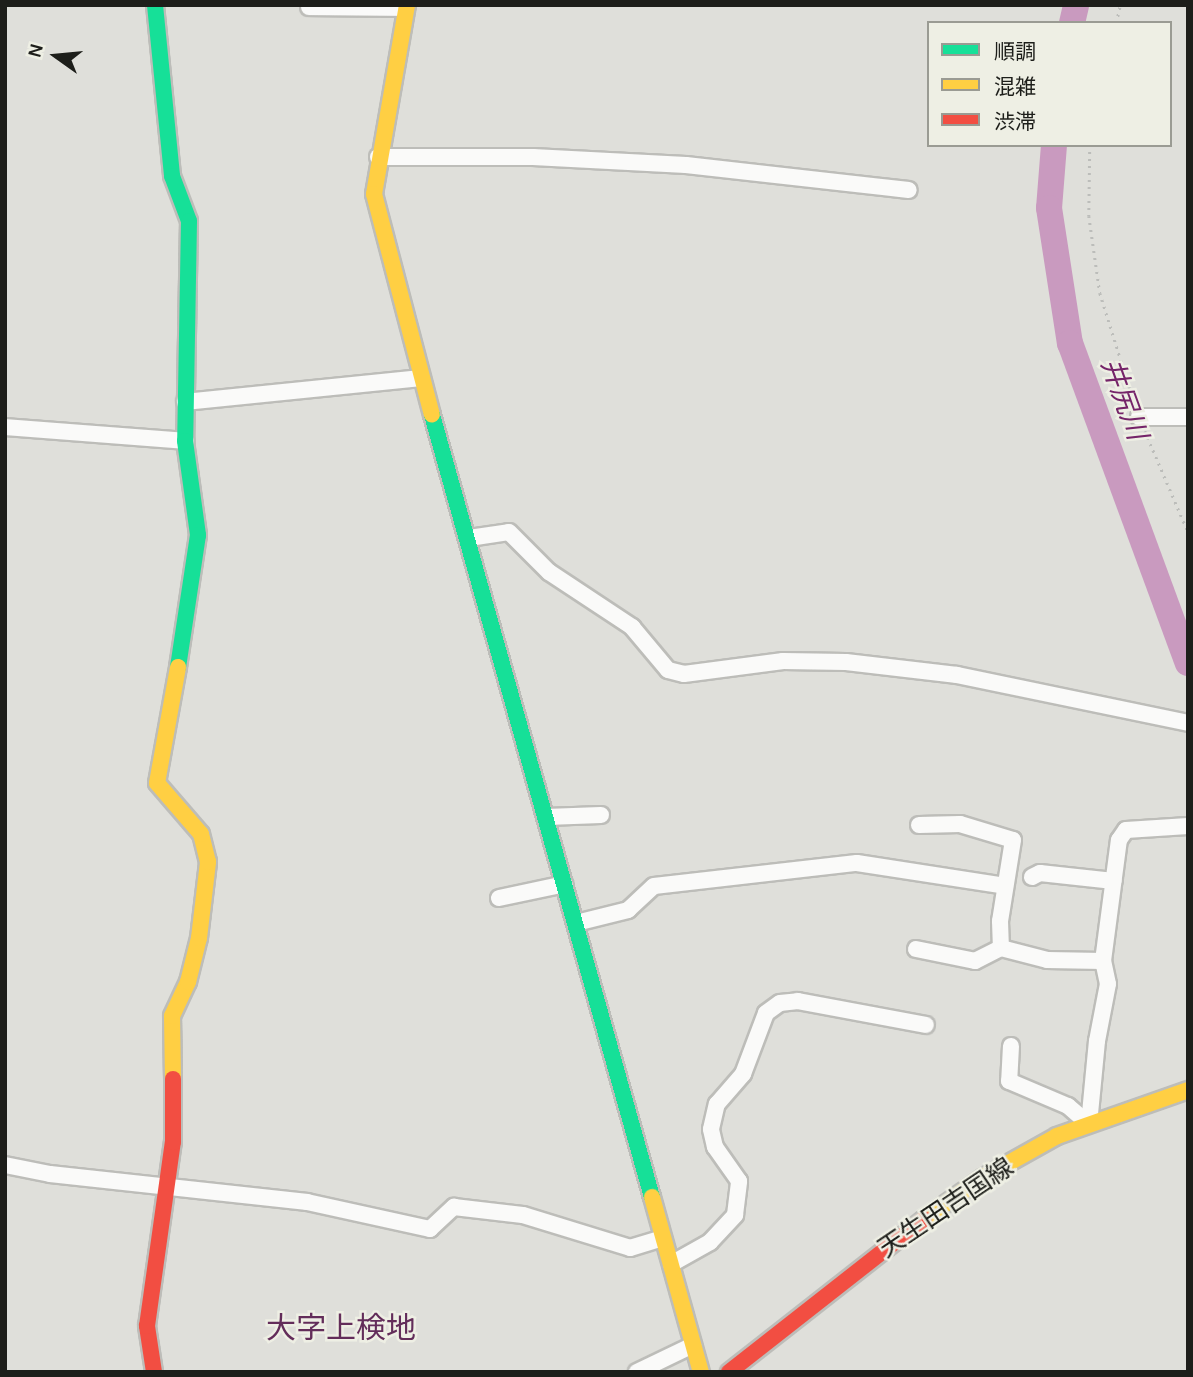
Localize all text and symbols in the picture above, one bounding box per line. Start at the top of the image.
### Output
north arrow [21,21,91,91]
legend [927,21,1172,147]
text: 順調 [994,40,1036,64]
text: N [23,41,48,60]
text: 混雑 [994,75,1036,99]
text: 渋滞 [994,110,1036,134]
water label: 井尻川 [1094,354,1154,444]
street label: 天生田吉国線 [873,1151,1019,1265]
district label: 大字上検地 [266,1310,416,1346]

